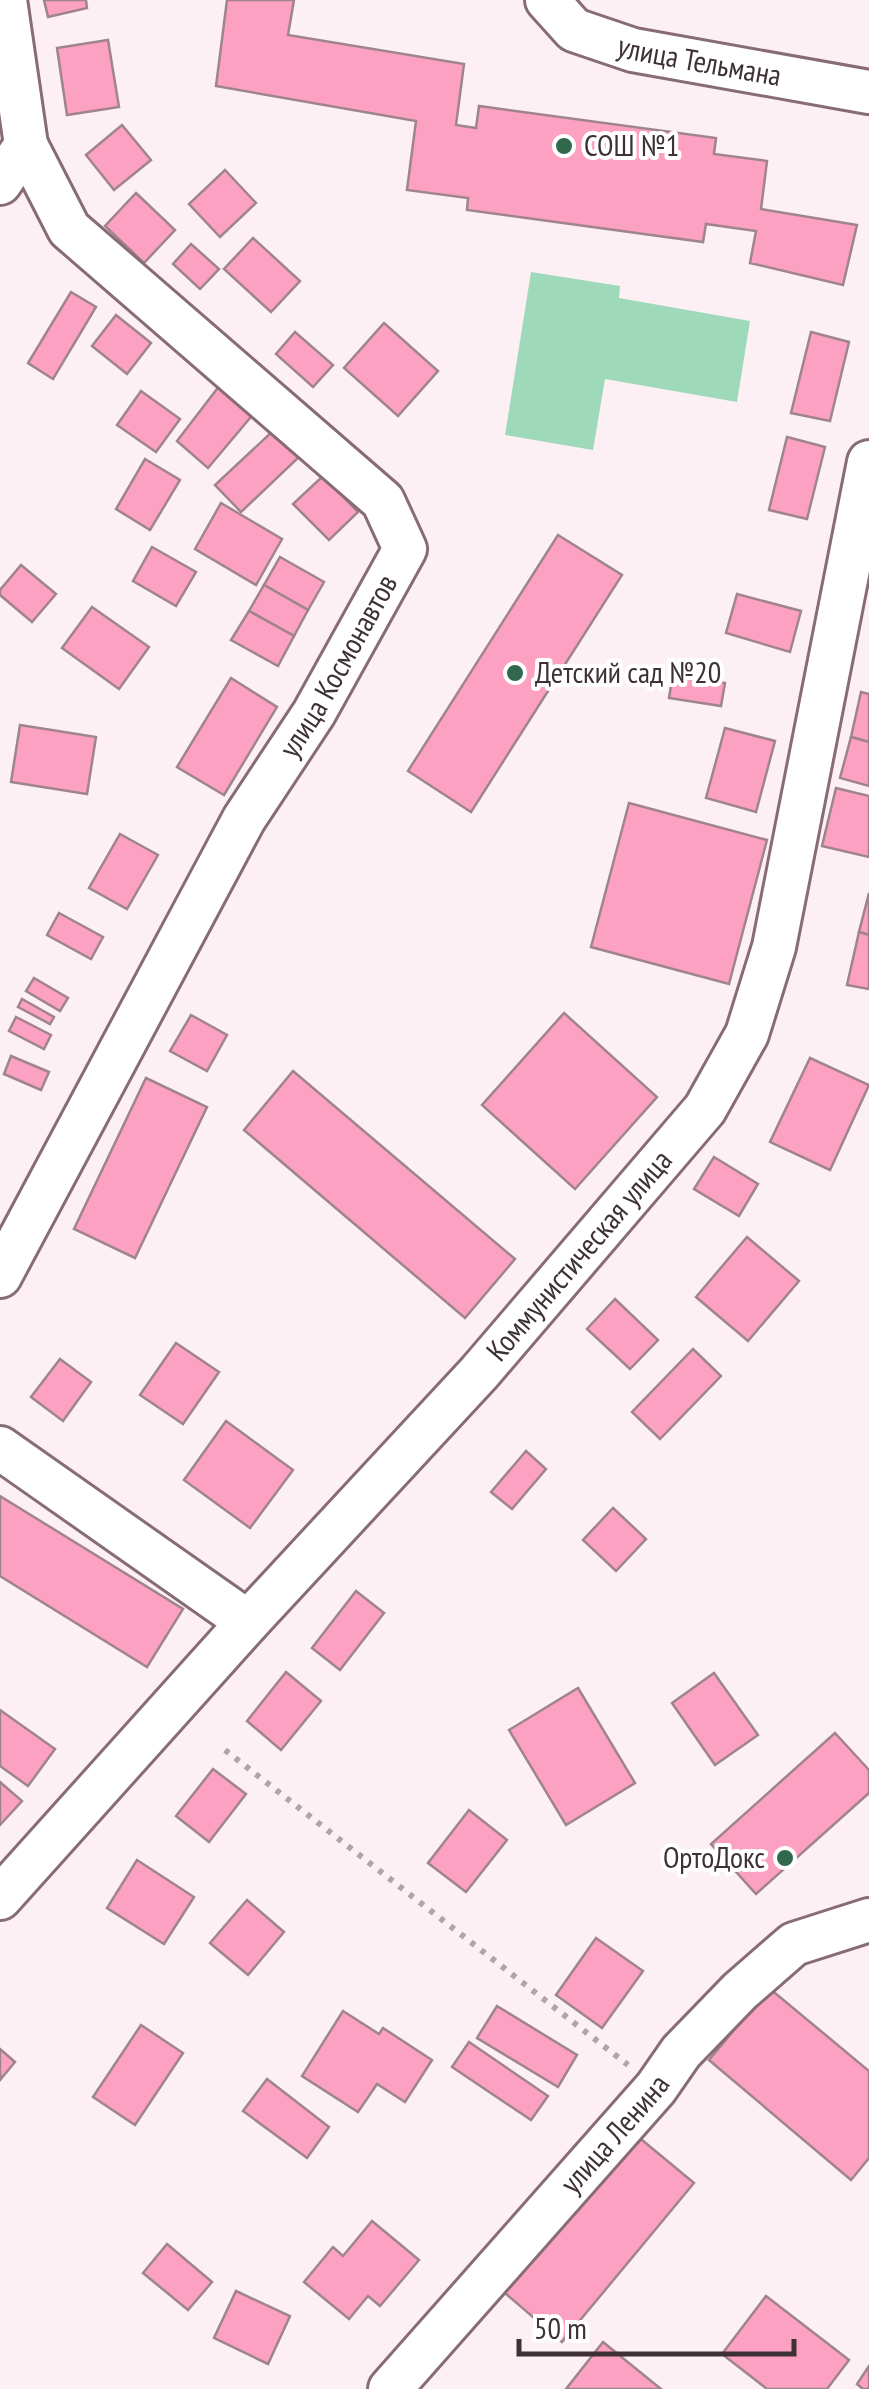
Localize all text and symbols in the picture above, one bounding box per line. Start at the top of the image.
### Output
street label: улица Тельмана [613,25,785,94]
place label: СОШ №1 [584,125,679,164]
marker: СОШ №1 [553,135,575,157]
street label: улица Космонавтов [269,567,405,764]
place label: Детский сад №20 [535,652,721,691]
marker: Детский сад №20 [504,662,526,684]
street label: Коммунистическая улица [477,1141,680,1369]
place label: ОртоДокс [663,1837,765,1876]
marker: ОртоДокс [774,1847,796,1869]
street label: улица Ленина [551,2066,677,2201]
scale bar [519,2294,794,2356]
text: 50 m [534,2308,587,2347]

